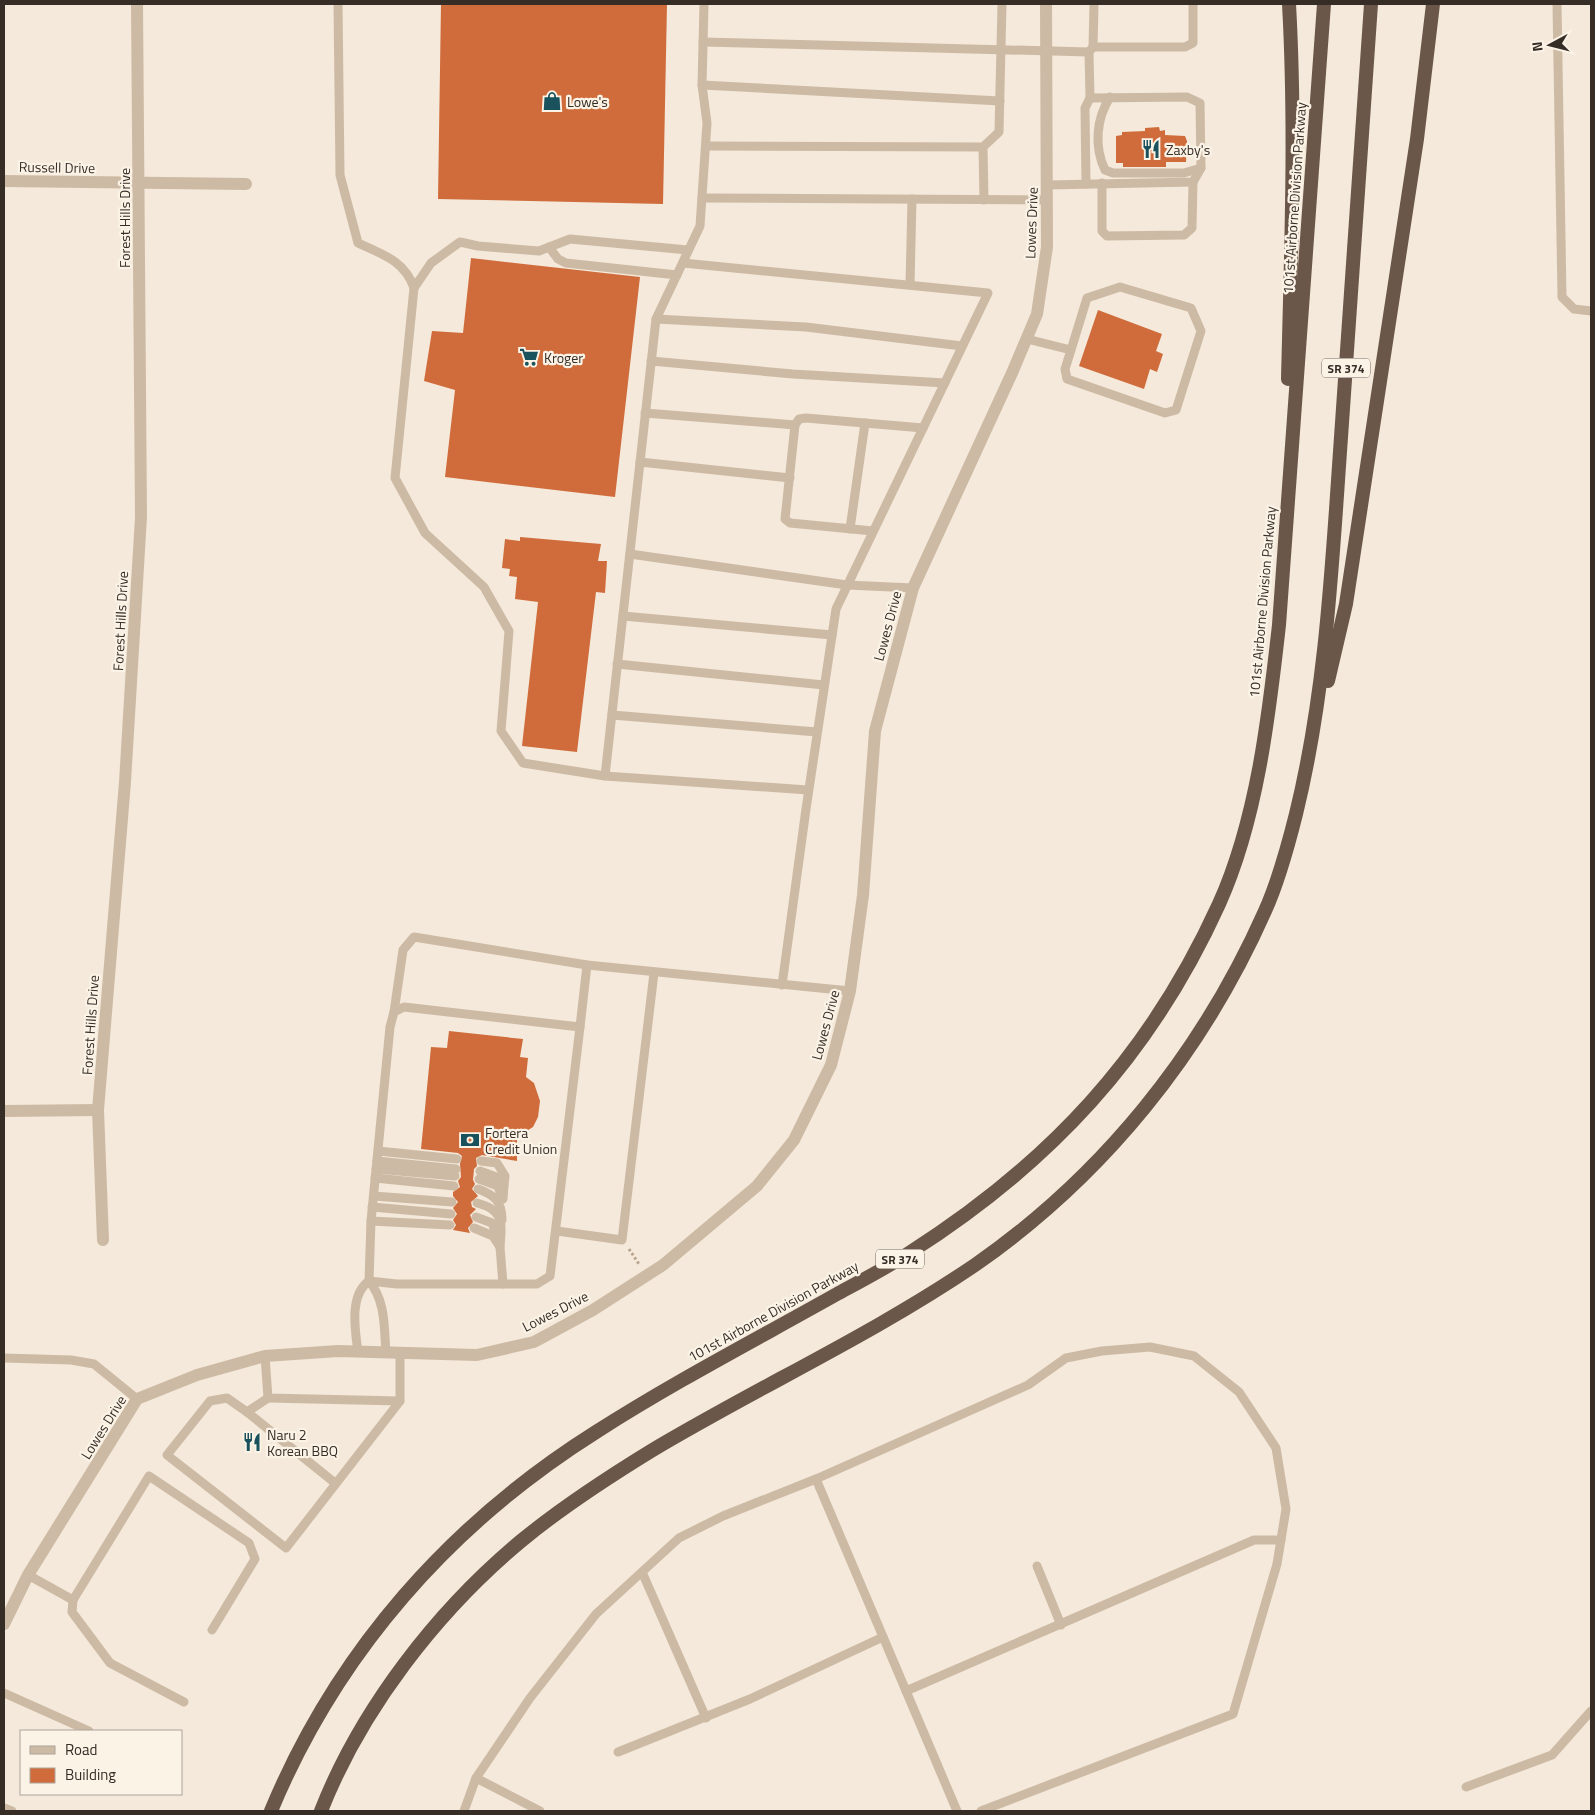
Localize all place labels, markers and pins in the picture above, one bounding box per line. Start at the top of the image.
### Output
shop icon: Lowe's [541,90,563,112]
place label: Lowe's [567,91,608,112]
restaurant icon: Zaxby's [1140,138,1162,160]
place label: Zaxby's [1166,139,1210,160]
supermarket icon: Kroger [518,346,540,368]
place label: Kroger [544,347,583,368]
place label: Fortera Credit Union [485,1122,557,1159]
bank icon: Fortera Credit Union [459,1129,481,1151]
place label: Naru 2 Korean BBQ [267,1424,338,1461]
restaurant icon: Naru 2 Korean BBQ [241,1431,263,1453]

